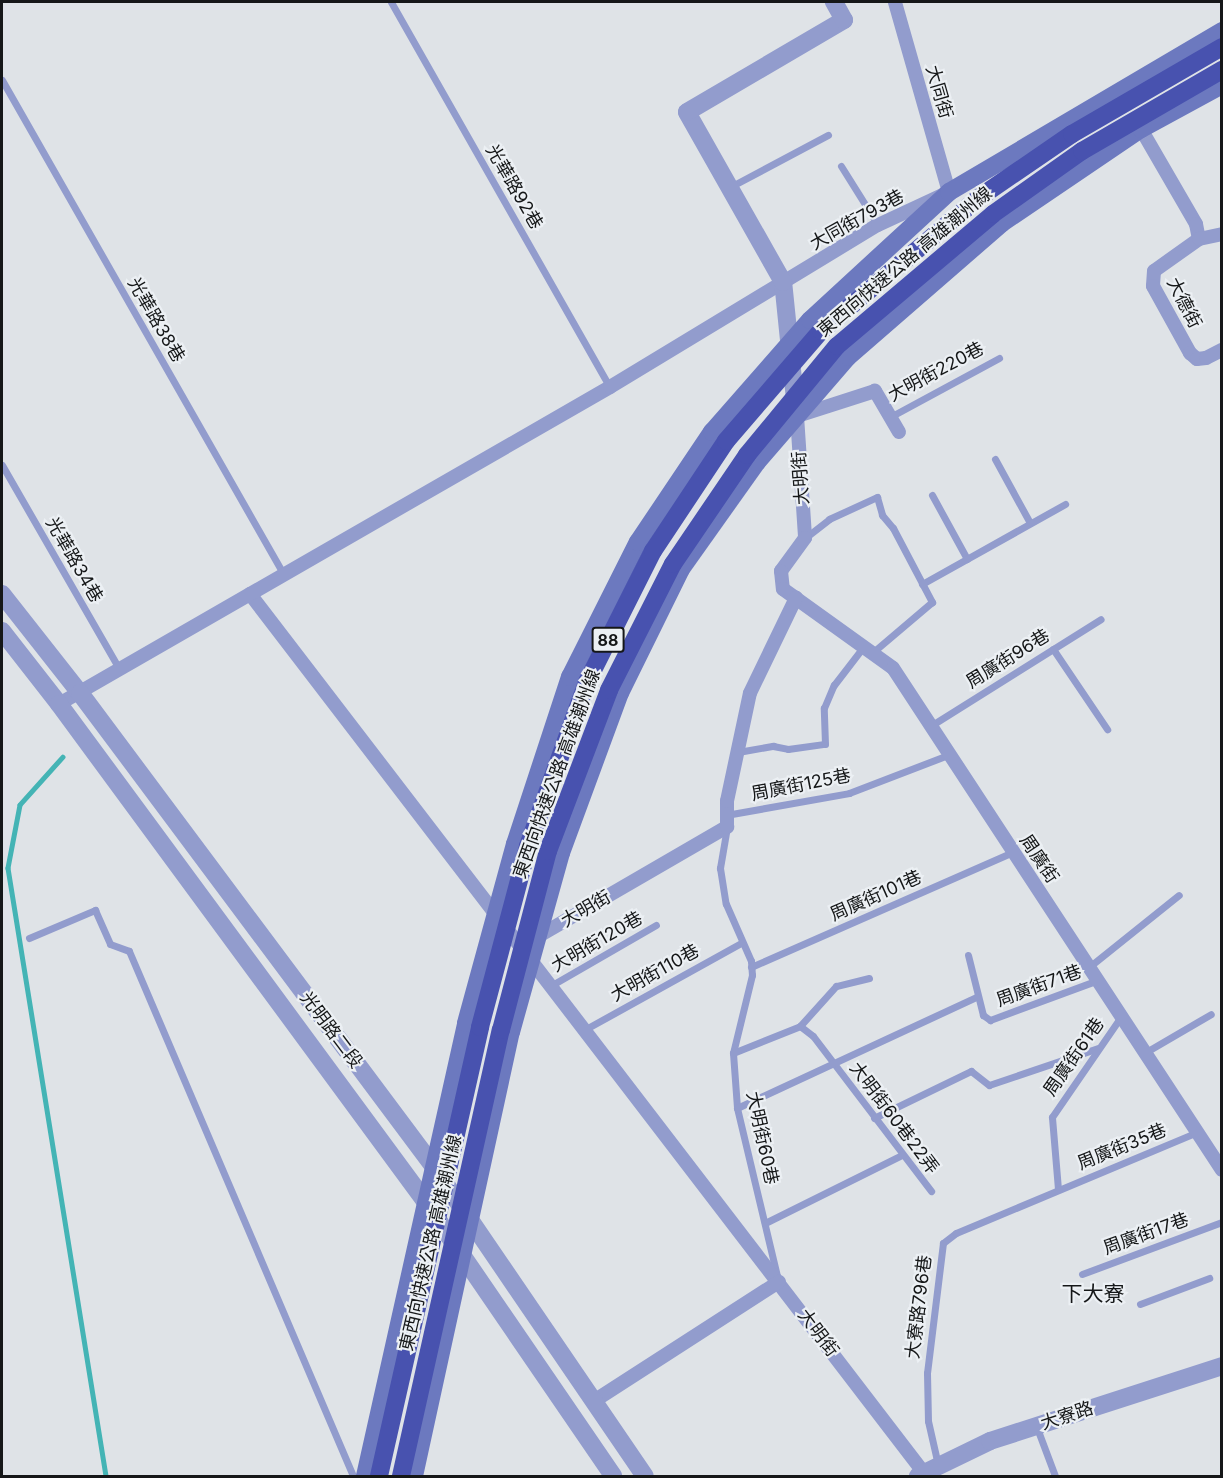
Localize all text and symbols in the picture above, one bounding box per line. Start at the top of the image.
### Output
street label: 大同街 [921,63,957,121]
street label: 光華路92巷 [481,141,547,233]
street label: 東西向快速公路 高雄潮州線 [813,183,997,341]
street label: 大同街793巷 [806,185,908,255]
street label: 光華路38巷 [123,274,189,366]
street label: 大德街 [1162,274,1206,332]
street label: 大明街220巷 [884,338,988,406]
street label: 大明街 [788,450,814,506]
street label: 光華路34巷 [41,514,107,606]
street label: 周廣街96巷 [962,625,1054,693]
road number: 88 [592,627,624,653]
street label: 東西向快速公路 高雄潮州線 [509,666,605,882]
street label: 周廣街125巷 [749,765,853,805]
street label: 周廣街 [1015,831,1063,887]
street label: 周廣街101巷 [827,866,925,926]
street label: 大明街 [557,886,615,932]
street label: 大明街120巷 [548,907,646,977]
street label: 大明街110巷 [607,940,703,1006]
street label: 周廣街71巷 [993,961,1085,1011]
street label: 光明路二段 [295,988,367,1072]
street label: 周廣街61巷 [1039,1014,1109,1100]
street label: 大明街60巷22弄 [845,1058,943,1178]
street label: 大明街60巷 [742,1090,782,1186]
street label: 周廣街35巷 [1074,1119,1170,1175]
street label: 東西向快速公路 高雄潮州線 [396,1133,466,1353]
street label: 周廣街17巷 [1100,1209,1192,1259]
street label: 大寮路796巷 [902,1254,936,1360]
district label: 下大寮 [1062,1281,1124,1307]
street label: 大明街 [793,1305,843,1361]
street label: 大寮路 [1038,1397,1096,1435]

